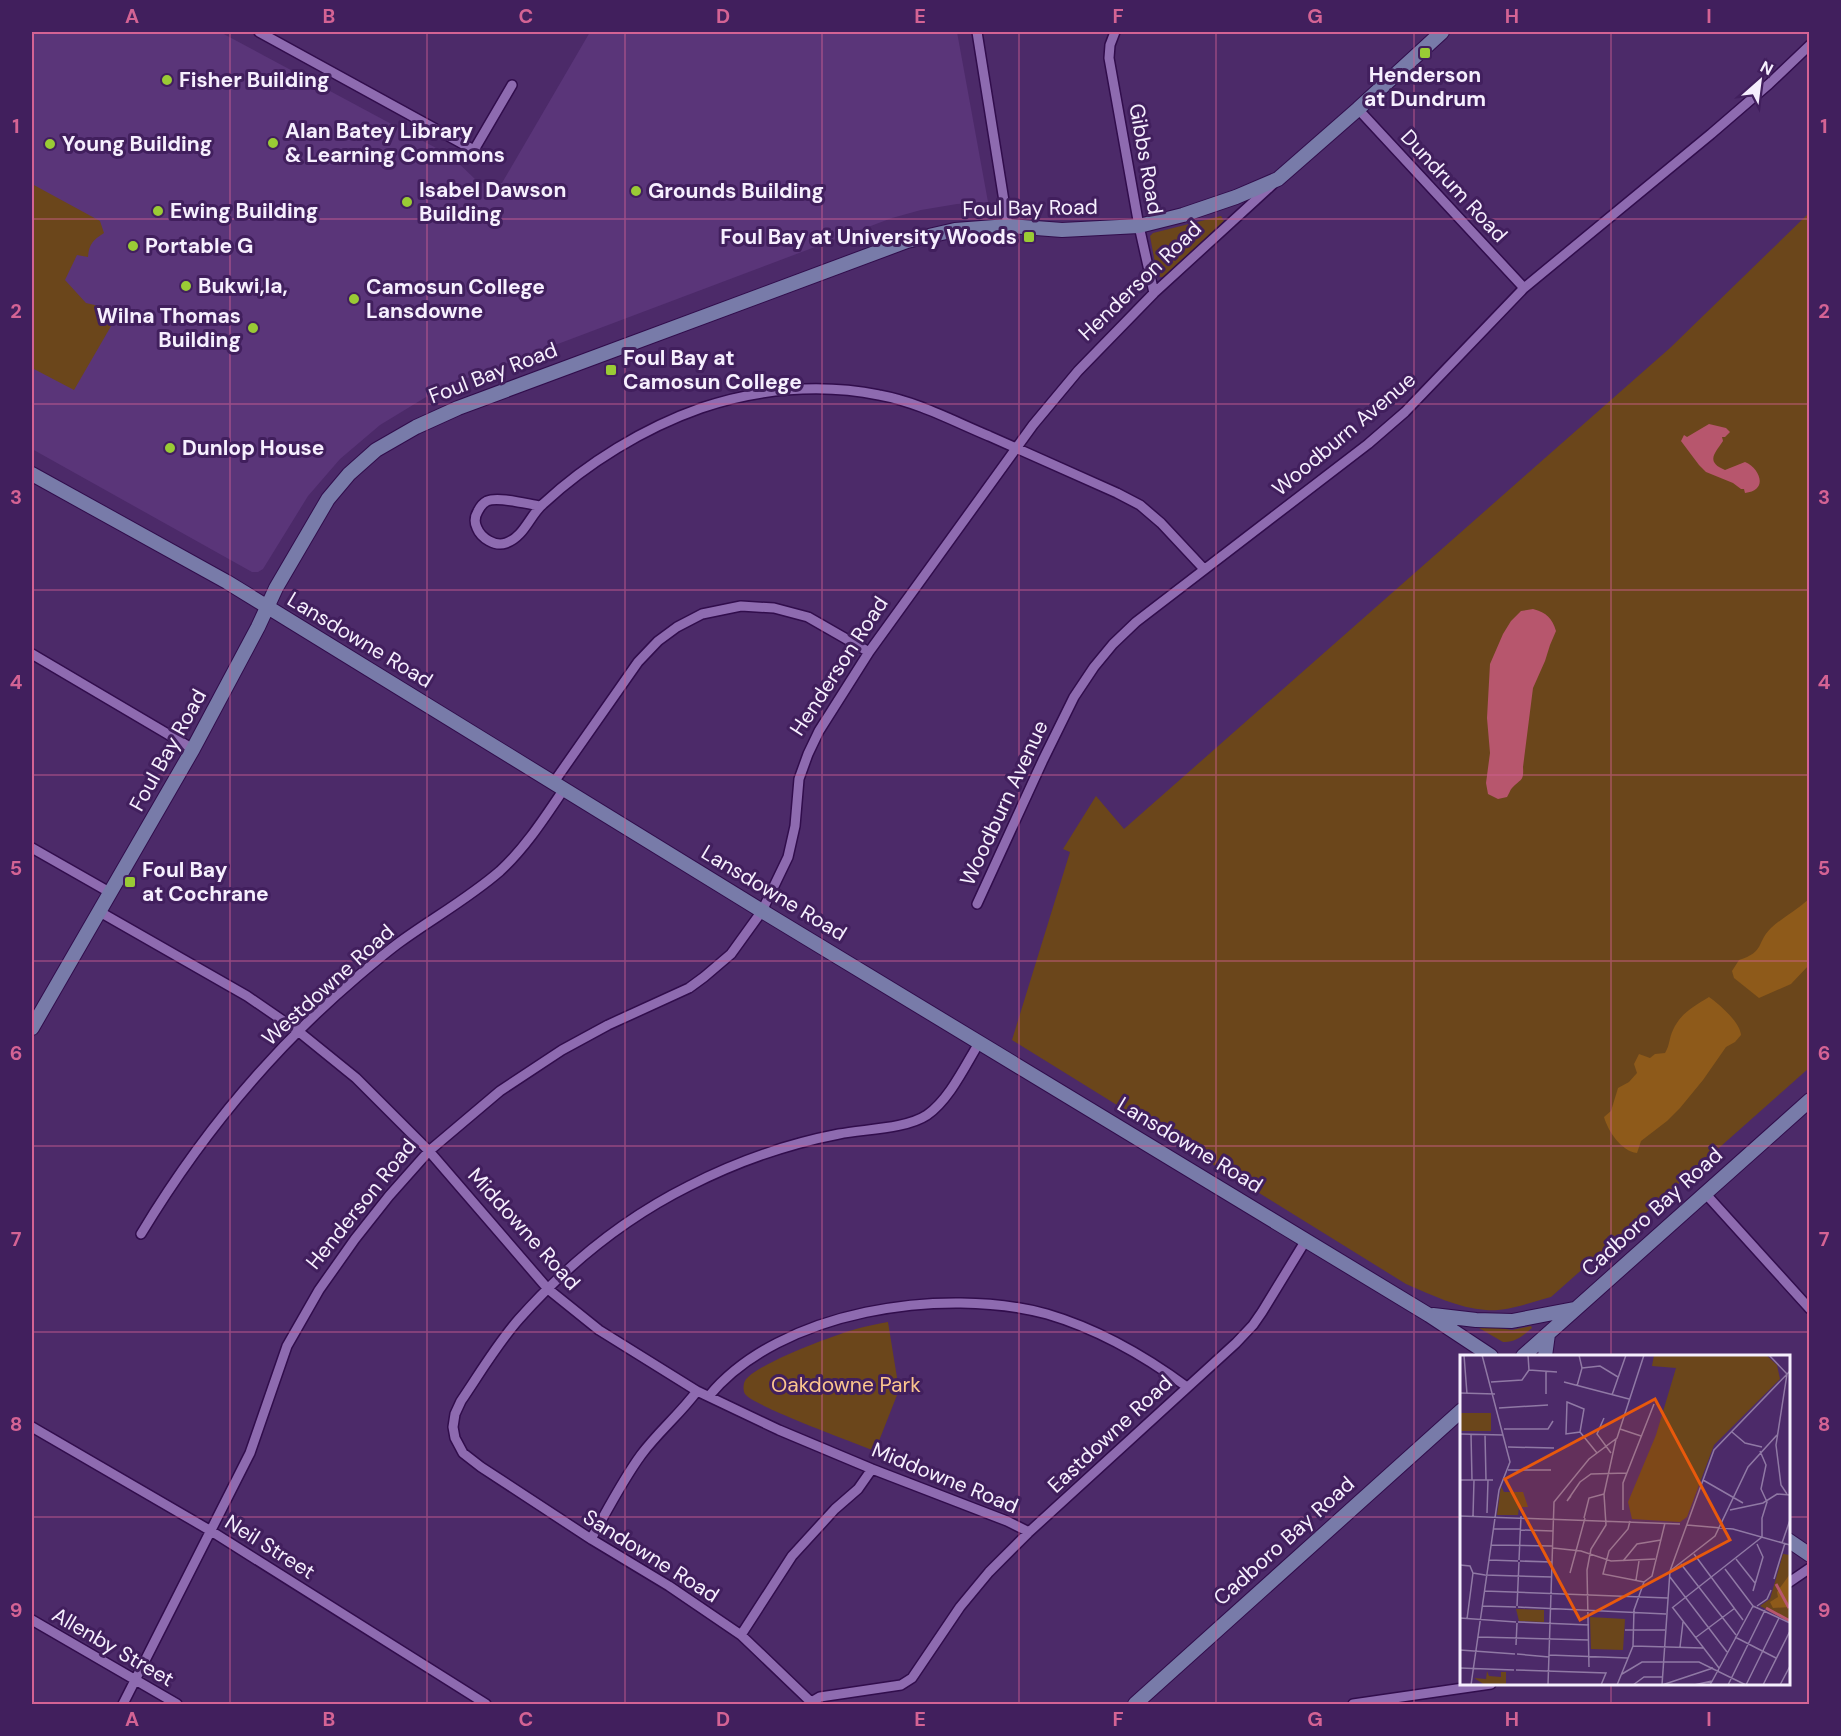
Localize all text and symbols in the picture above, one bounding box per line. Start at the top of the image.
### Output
text: A [125,3,139,29]
text: B [323,3,335,29]
text: C [519,3,533,29]
text: D [716,3,730,29]
text: E [914,3,926,29]
text: F [1112,3,1124,29]
text: G [1307,3,1323,29]
text: H [1505,3,1519,29]
text: I [1706,3,1712,29]
marker: Henderson at Dundrum [1418,46,1432,60]
north arrow [1730,51,1790,111]
text: N [1757,56,1777,80]
place label: Henderson at Dundrum [1364,61,1486,113]
place label: Fisher Building [179,66,329,94]
marker: Fisher Building [160,73,174,87]
street label: Gibbs Road [1122,101,1170,217]
text: 1 [12,113,20,139]
text: 1 [1820,113,1828,139]
place label: Alan Batey Library & Learning Commons [285,117,505,169]
street label: Dundrum Road [1394,124,1514,248]
place label: Young Building [62,130,212,158]
marker: Alan Batey Library & Learning Commons [266,136,280,150]
marker: Young Building [43,137,57,151]
place label: Isabel Dawson Building [419,176,566,228]
place label: Grounds Building [648,177,824,205]
marker: Grounds Building [629,184,643,198]
street label: Foul Bay Road [962,193,1098,223]
marker: Isabel Dawson Building [400,195,414,209]
place label: Ewing Building [170,197,318,225]
marker: Ewing Building [151,204,165,218]
street label: Henderson Road [1072,215,1208,347]
place label: Foul Bay at University Woods [720,223,1017,251]
marker: Foul Bay at University Woods [1022,230,1036,244]
place label: Portable G [145,232,253,260]
marker: Portable G [126,239,140,253]
place label: Bukwi,la, [198,272,288,300]
place label: Camosun College Lansdowne [366,273,545,325]
marker: Bukwi,la, [179,279,193,293]
marker: Camosun College Lansdowne [347,292,361,306]
text: 2 [10,298,22,324]
text: 2 [1818,298,1830,324]
place label: Wilna Thomas Building [96,302,241,354]
marker: Wilna Thomas Building [246,321,260,335]
street label: Foul Bay Road [425,336,561,410]
place label: Foul Bay at Camosun College [623,344,802,396]
marker: Foul Bay at Camosun College [604,363,618,377]
street label: Woodburn Avenue [1266,366,1422,502]
place label: Dunlop House [182,434,324,462]
marker: Dunlop House [163,441,177,455]
text: 3 [10,484,22,510]
text: 3 [1818,484,1830,510]
street label: Lansdowne Road [282,586,438,694]
street label: Henderson Road [784,591,894,741]
text: 4 [10,669,23,695]
text: 4 [1818,669,1831,695]
street label: Foul Bay Road [123,684,213,816]
street label: Woodburn Avenue [953,716,1055,890]
street label: Lansdowne Road [696,839,852,947]
text: 5 [10,855,22,881]
text: 5 [1818,855,1830,881]
place label: Foul Bay at Cochrane [142,856,269,908]
marker: Foul Bay at Cochrane [123,875,137,889]
street label: Westdowne Road [256,918,400,1052]
text: 6 [10,1040,22,1066]
text: 6 [1818,1040,1830,1066]
street label: Lansdowne Road [1112,1091,1268,1199]
street label: Henderson Road [300,1133,422,1275]
street label: Cadboro Bay Road [1576,1141,1728,1283]
street label: Middowne Road [462,1162,586,1296]
text: 7 [11,1226,22,1252]
text: 7 [1819,1226,1830,1252]
inset map [1460,1355,1790,1685]
street label: Eastdowne Road [1042,1369,1178,1499]
park label: Oakdowne Park [771,1371,921,1399]
text: 8 [10,1411,22,1437]
text: 8 [1818,1411,1830,1437]
street label: Middowne Road [868,1436,1022,1520]
street label: Cadboro Bay Road [1208,1470,1360,1612]
street label: Sandowne Road [578,1503,724,1609]
street label: Neil Street [220,1508,320,1586]
text: 9 [10,1597,22,1623]
text: 9 [1818,1597,1830,1623]
street label: Allenby Street [47,1601,179,1693]
text: A [125,1706,139,1732]
text: B [323,1706,335,1732]
text: C [519,1706,533,1732]
text: D [716,1706,730,1732]
text: E [914,1706,926,1732]
text: F [1112,1706,1124,1732]
text: G [1307,1706,1323,1732]
text: H [1505,1706,1519,1732]
text: I [1706,1706,1712,1732]

